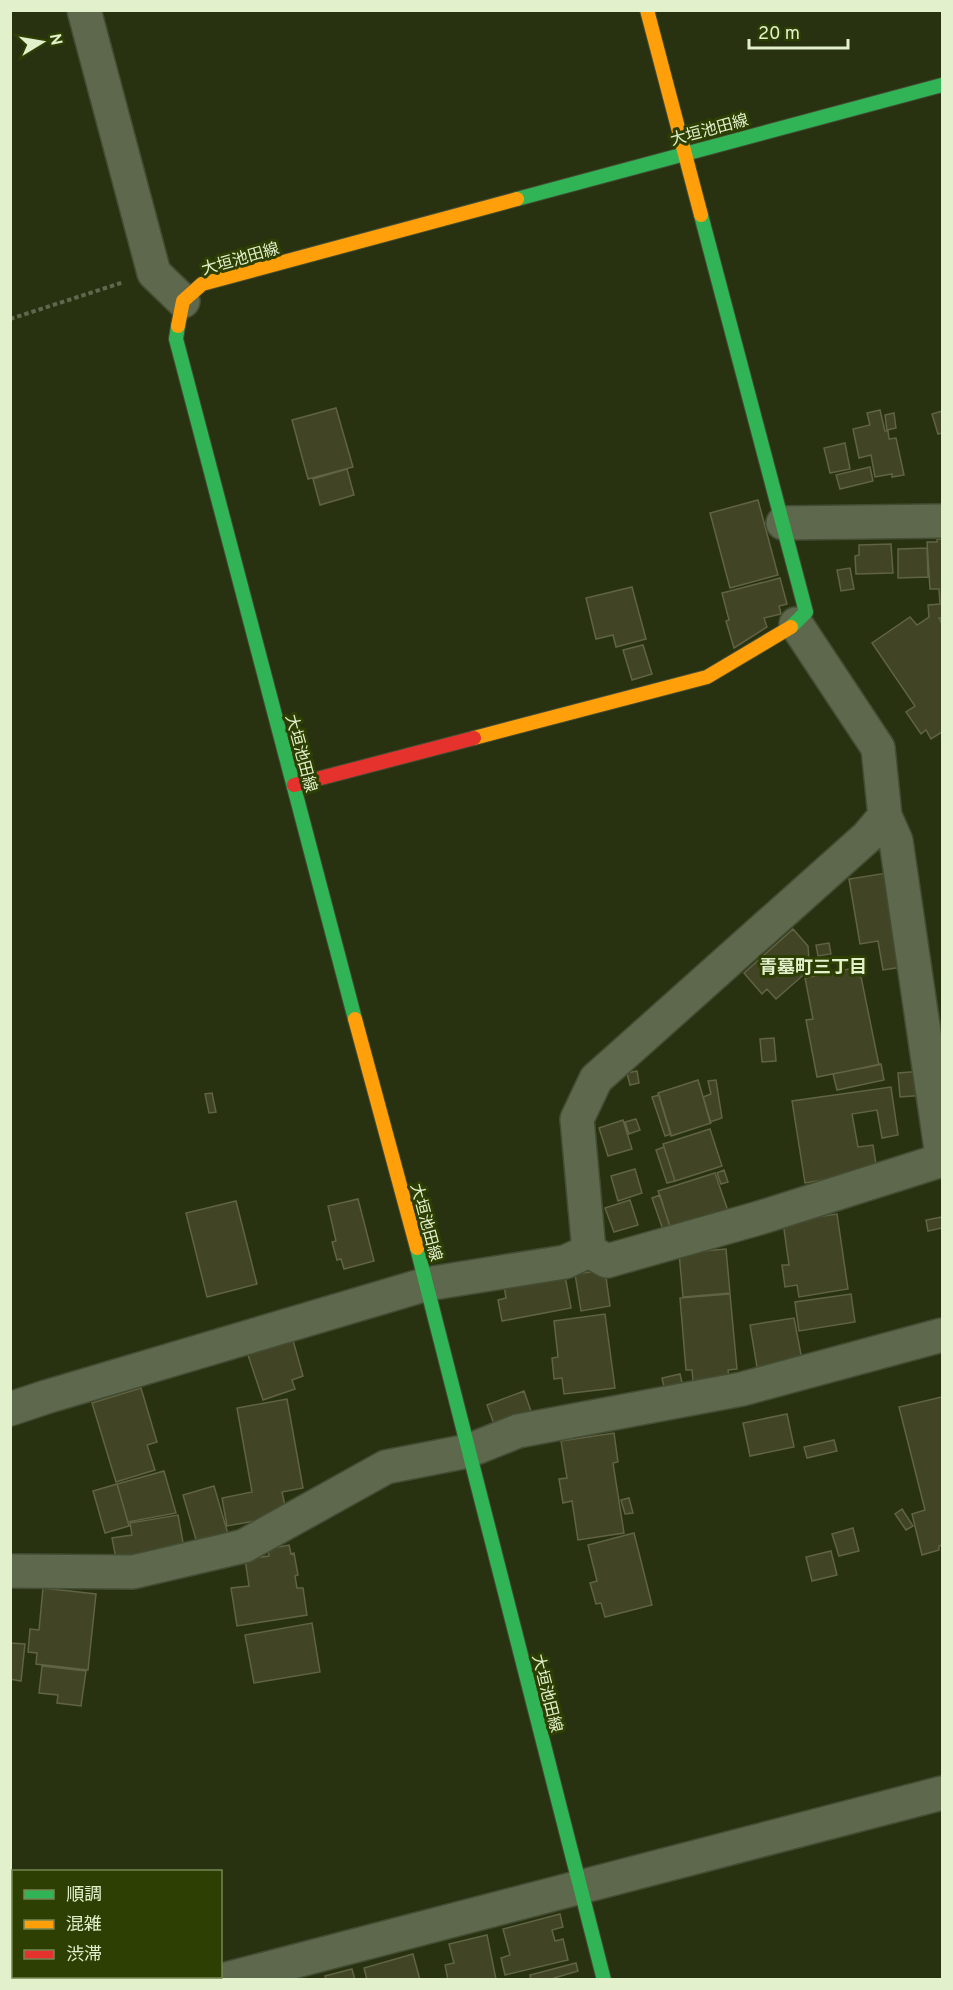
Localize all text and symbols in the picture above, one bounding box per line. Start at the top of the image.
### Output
north arrow [12,12,72,72]
scale bar [749,12,848,50]
text: 20 m [758,23,800,46]
text: N [44,32,66,47]
street label: 大垣池田線 [668,111,751,151]
street label: 大垣池田線 [199,239,282,281]
street label: 大垣池田線 [280,712,320,795]
district label: 青墓町三丁目 [759,957,867,980]
street label: 大垣池田線 [405,1181,445,1264]
street label: 大垣池田線 [527,1652,565,1735]
legend [12,1870,222,1978]
text: 順調 [66,1884,102,1907]
text: 混雑 [66,1914,102,1937]
text: 渋滞 [66,1944,102,1967]

